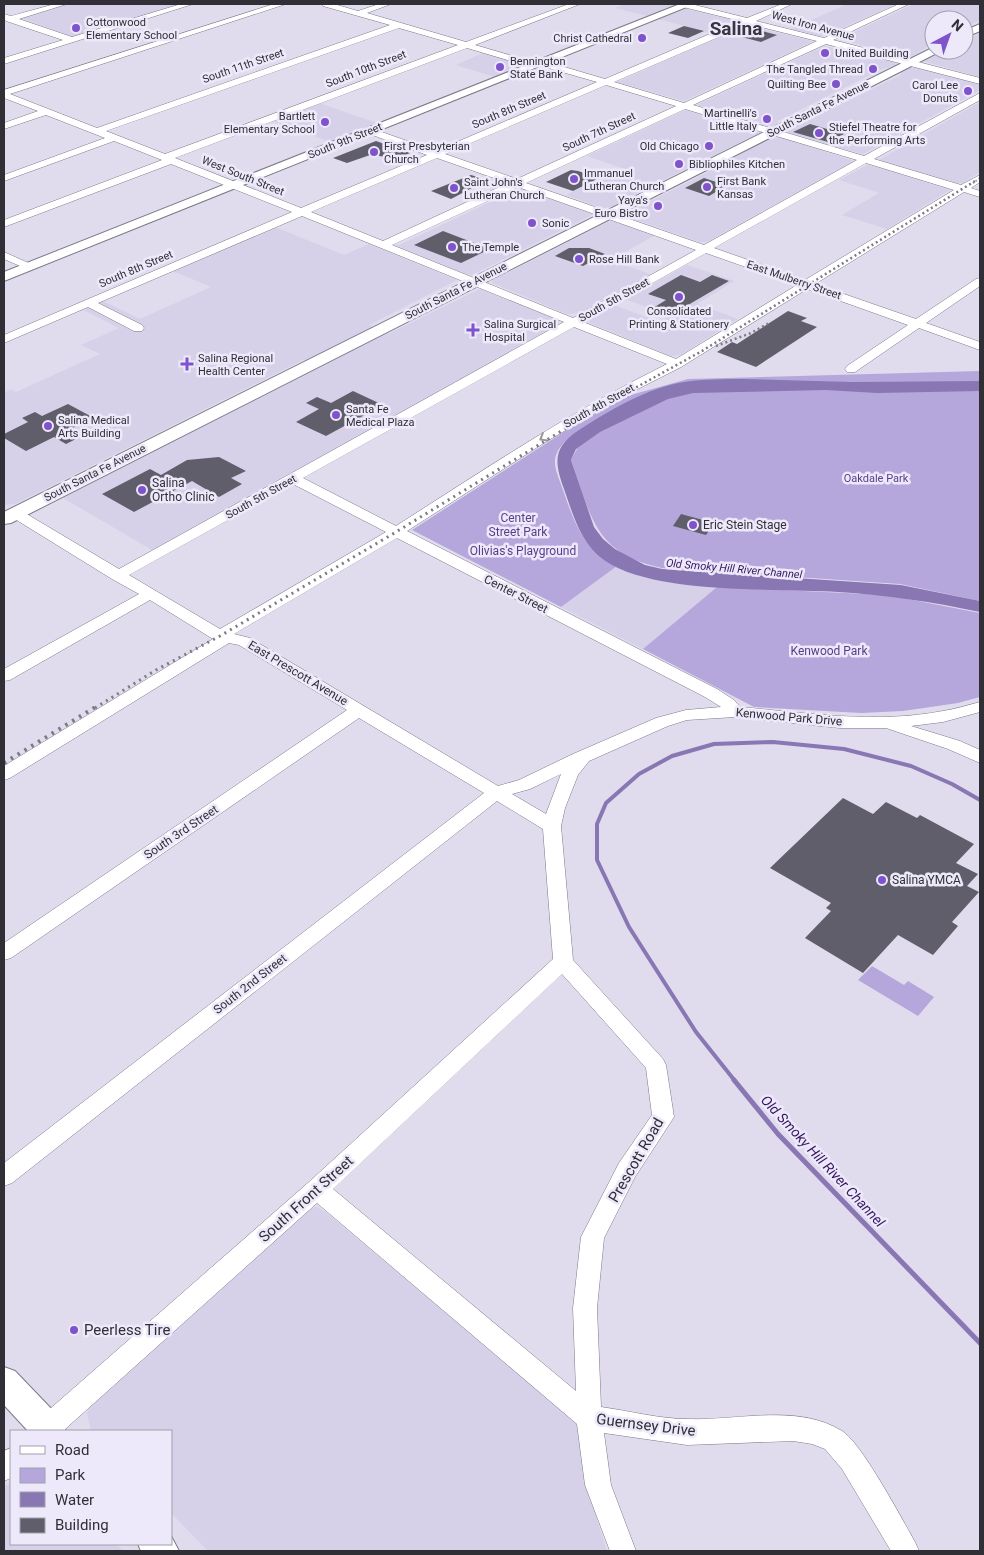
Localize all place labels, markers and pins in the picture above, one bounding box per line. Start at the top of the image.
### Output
place label: Cottonwood Elementary School [86,16,177,42]
marker: Cottonwood Elementary School [70,22,82,34]
place label: Christ Cathedral [553,32,632,45]
marker: Christ Cathedral [636,32,648,44]
marker: United Building [819,47,831,59]
place label: United Building [835,47,909,60]
place label: Bennington State Bank [510,55,566,81]
marker: Bennington State Bank [494,61,506,73]
place label: The Tangled Thread [766,63,863,76]
marker: The Tangled Thread [867,63,879,75]
place label: Quilting Bee [767,78,826,91]
marker: Quilting Bee [830,78,842,90]
place label: Carol Lee Donuts [912,79,958,105]
marker: Carol Lee Donuts [962,85,974,97]
place label: Martinelli's Little Italy [704,107,758,133]
place label: Bartlett Elementary School [224,110,315,136]
marker: Martinelli's Little Italy [761,113,773,125]
marker: Bartlett Elementary School [319,116,331,128]
place label: Stiefel Theatre for the Performing Arts [829,121,926,147]
marker: Stiefel Theatre for the Performing Arts [813,127,825,139]
place label: First Presbyterian Church [384,140,470,166]
place label: Old Chicago [640,140,699,153]
marker: Old Chicago [703,140,715,152]
marker: First Presbyterian Church [368,146,380,158]
marker: Bibliophiles Kitchen [673,158,685,170]
place label: Bibliophiles Kitchen [689,158,785,171]
place label: Immanuel Lutheran Church [584,167,664,193]
marker: Immanuel Lutheran Church [568,173,580,185]
place label: First Bank Kansas [717,175,766,201]
place label: Saint John's Lutheran Church [464,176,544,202]
marker: First Bank Kansas [701,181,713,193]
marker: Saint John's Lutheran Church [448,182,460,194]
place label: Yaya's Euro Bistro [594,194,648,220]
marker: Yaya's Euro Bistro [652,200,664,212]
marker: Sonic [526,217,538,229]
place label: Sonic [542,217,570,230]
marker: The Temple [446,241,458,253]
place label: The Temple [462,241,519,254]
marker: Rose Hill Bank [573,253,585,265]
place label: Rose Hill Bank [589,253,660,266]
marker: Consolidated Printing & Stationery [673,291,685,303]
place label: Consolidated Printing & Stationery [629,305,730,331]
place label: Salina Surgical Hospital [484,318,556,344]
marker: Salina Surgical Hospital [466,323,480,337]
place label: Salina Regional Health Center [198,352,273,378]
marker: Salina Regional Health Center [180,357,194,371]
place label: Santa Fe Medical Plaza [346,403,415,429]
marker: Santa Fe Medical Plaza [330,409,342,421]
place label: Salina Medical Arts Building [58,414,129,440]
marker: Salina Medical Arts Building [42,420,54,432]
place label: Salina Ortho Clinic [152,476,214,504]
marker: Salina Ortho Clinic [136,484,148,496]
place label: Eric Stein Stage [703,518,787,532]
marker: Eric Stein Stage [687,519,699,531]
place label: Salina YMCA [892,873,961,887]
marker: Salina YMCA [876,874,888,886]
place label: Peerless Tire [84,1321,170,1339]
marker: Peerless Tire [68,1324,80,1336]

